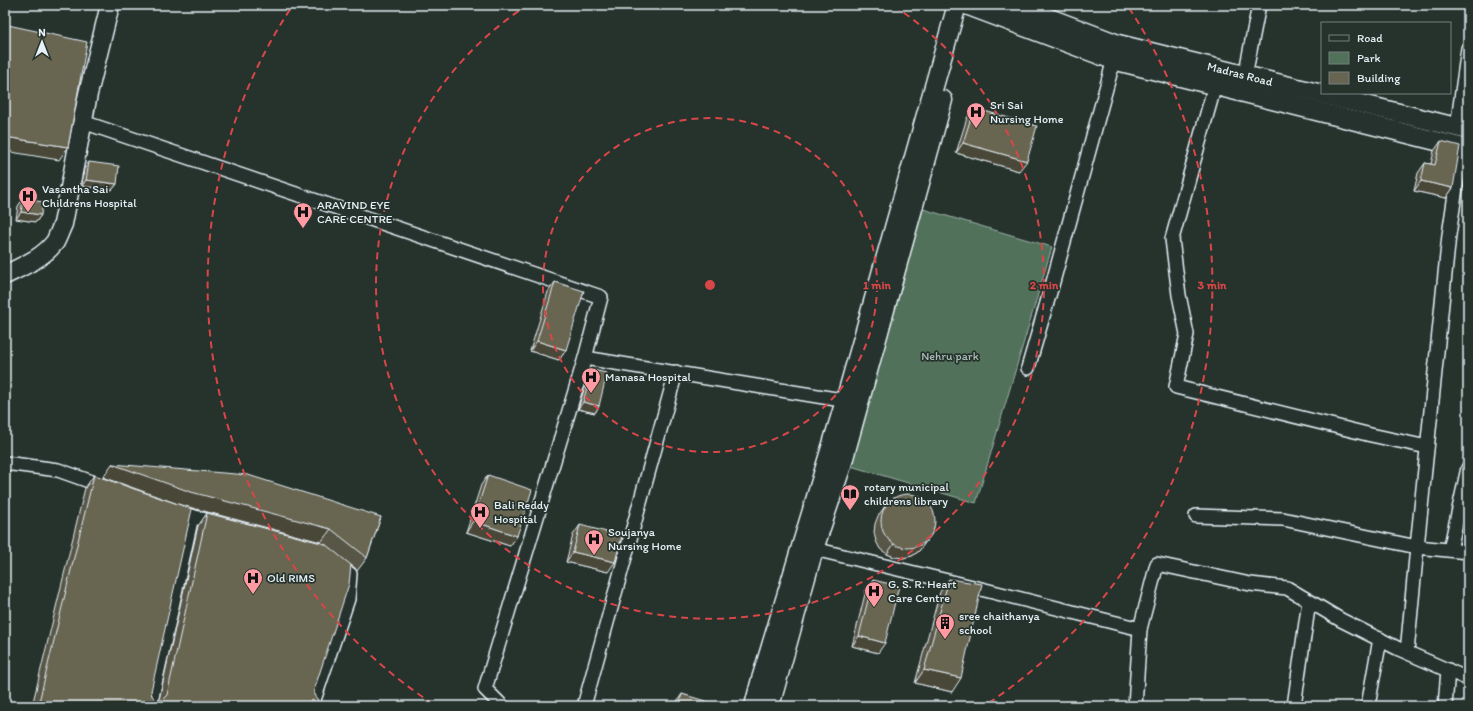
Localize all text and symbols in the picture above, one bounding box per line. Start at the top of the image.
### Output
north arrow [22,22,62,62]
legend [1321,22,1451,94]
text: N [38,26,46,39]
text: Road [1357,31,1383,45]
text: Park [1357,51,1381,65]
street label: Madras Road [1206,59,1275,89]
text: Building [1357,71,1401,85]
place label: Sri Sai Nursing Home [990,98,1064,126]
hospital icon: Sri Sai Nursing Home [965,101,987,129]
place label: Vasantha Sai Childrens Hospital [42,182,137,210]
hospital icon: Vasantha Sai Childrens Hospital [17,185,39,213]
place label: ARAVIND EYE CARE CENTRE [317,198,393,226]
hospital icon: ARAVIND EYE CARE CENTRE [292,201,314,229]
centre of rings [703,278,717,292]
text: 1 min [863,278,892,292]
text: 2 min [1030,278,1059,292]
text: 3 min [1198,278,1227,292]
park label: Nehru park [921,349,979,363]
hospital icon: Manasa Hospital [580,366,602,394]
place label: Manasa Hospital [605,370,692,384]
place label: rotary municipal childrens library [864,480,949,508]
library icon: rotary municipal childrens library [839,483,861,511]
place label: Bali Reddy Hospital [494,498,549,526]
hospital icon: Bali Reddy Hospital [469,501,491,529]
place label: Soujanya Nursing Home [608,525,682,553]
hospital icon: Soujanya Nursing Home [583,528,605,556]
hospital icon: Old RIMS [242,567,264,595]
place label: Old RIMS [267,571,315,585]
place label: G. S. R. Heart Care Centre [888,577,957,605]
hospital icon: G. S. R. Heart Care Centre [863,580,885,608]
place label: sree chaithanya school [959,609,1041,637]
building icon: sree chaithanya school [934,612,956,640]

